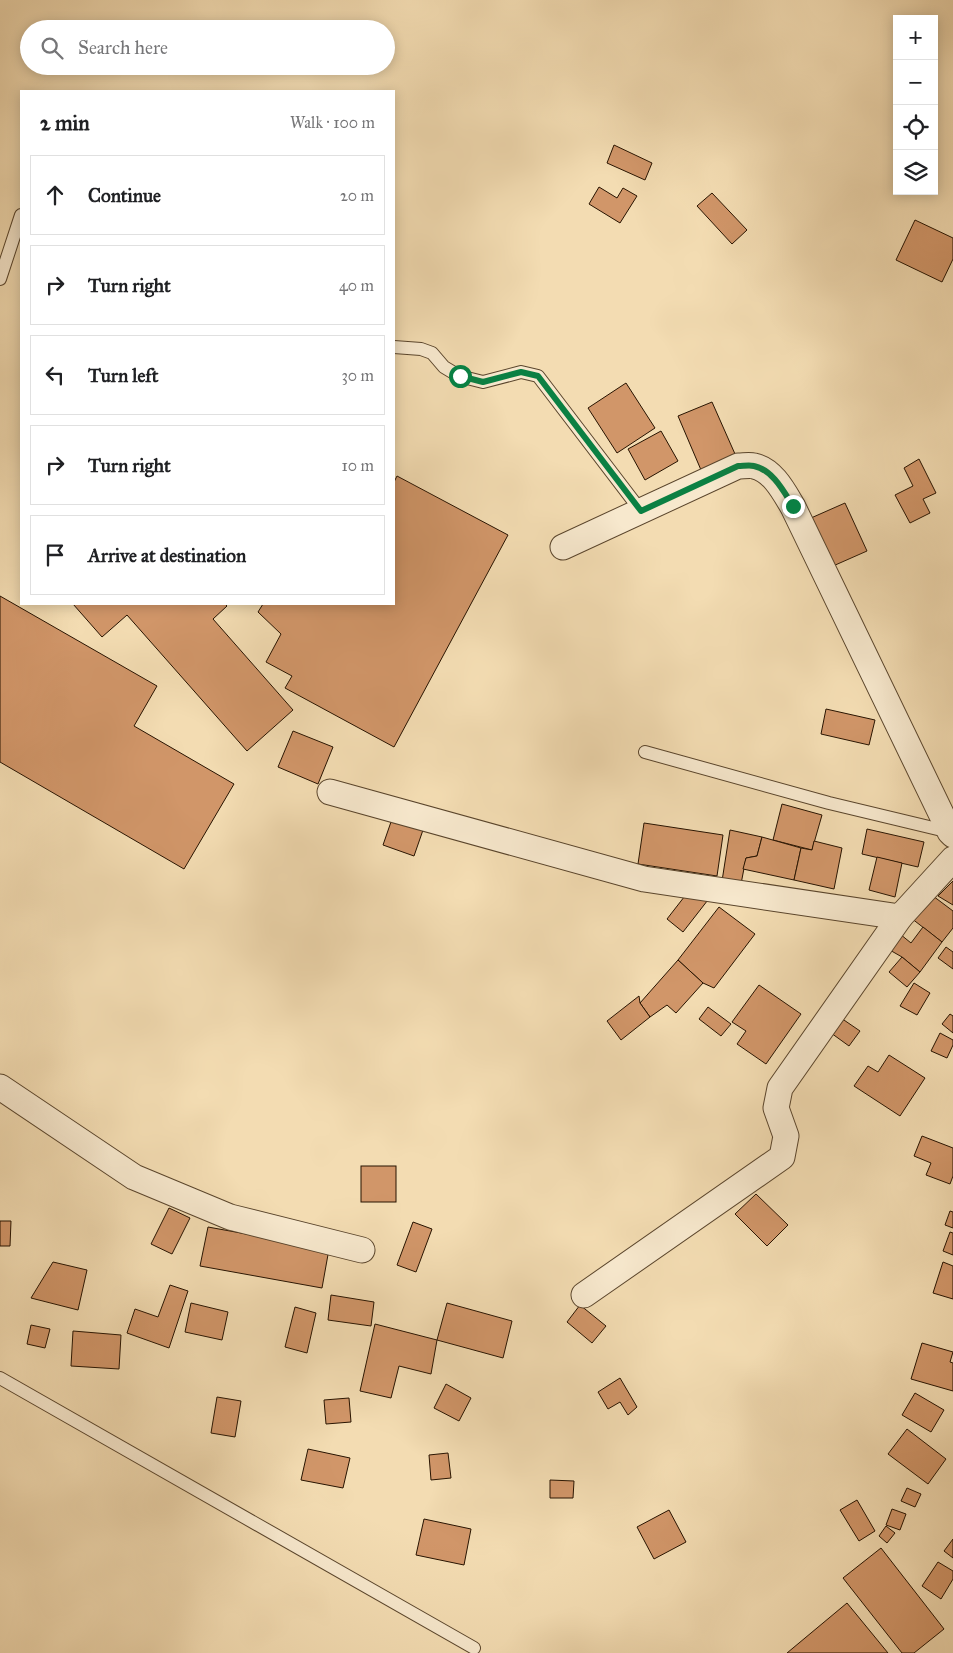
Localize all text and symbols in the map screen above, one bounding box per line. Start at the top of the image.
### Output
map controls [893,15,938,195]
button: + [893,15,938,60]
search box [20,20,395,75]
icon: search [38,34,66,62]
text: Search here [78,36,168,59]
button: − [893,60,938,105]
button: locate [893,105,938,150]
text: 2 min [40,110,90,136]
text: Walk · 100 m [290,113,375,132]
button: layers [893,150,938,195]
icon: ahead [41,181,69,209]
text: Continue [88,184,161,207]
text: 20 m [340,186,374,205]
icon: right [41,271,69,299]
text: Turn right [88,274,171,297]
text: 40 m [339,276,374,295]
icon: left [41,361,69,389]
text: Turn left [88,364,158,387]
route start [449,365,472,388]
text: 30 m [341,366,374,385]
icon: right [41,451,69,479]
text: Turn right [88,454,171,477]
text: 10 m [342,456,374,475]
route end [782,495,805,518]
icon: arrive [41,541,69,569]
text: Arrive at destination [88,544,246,567]

